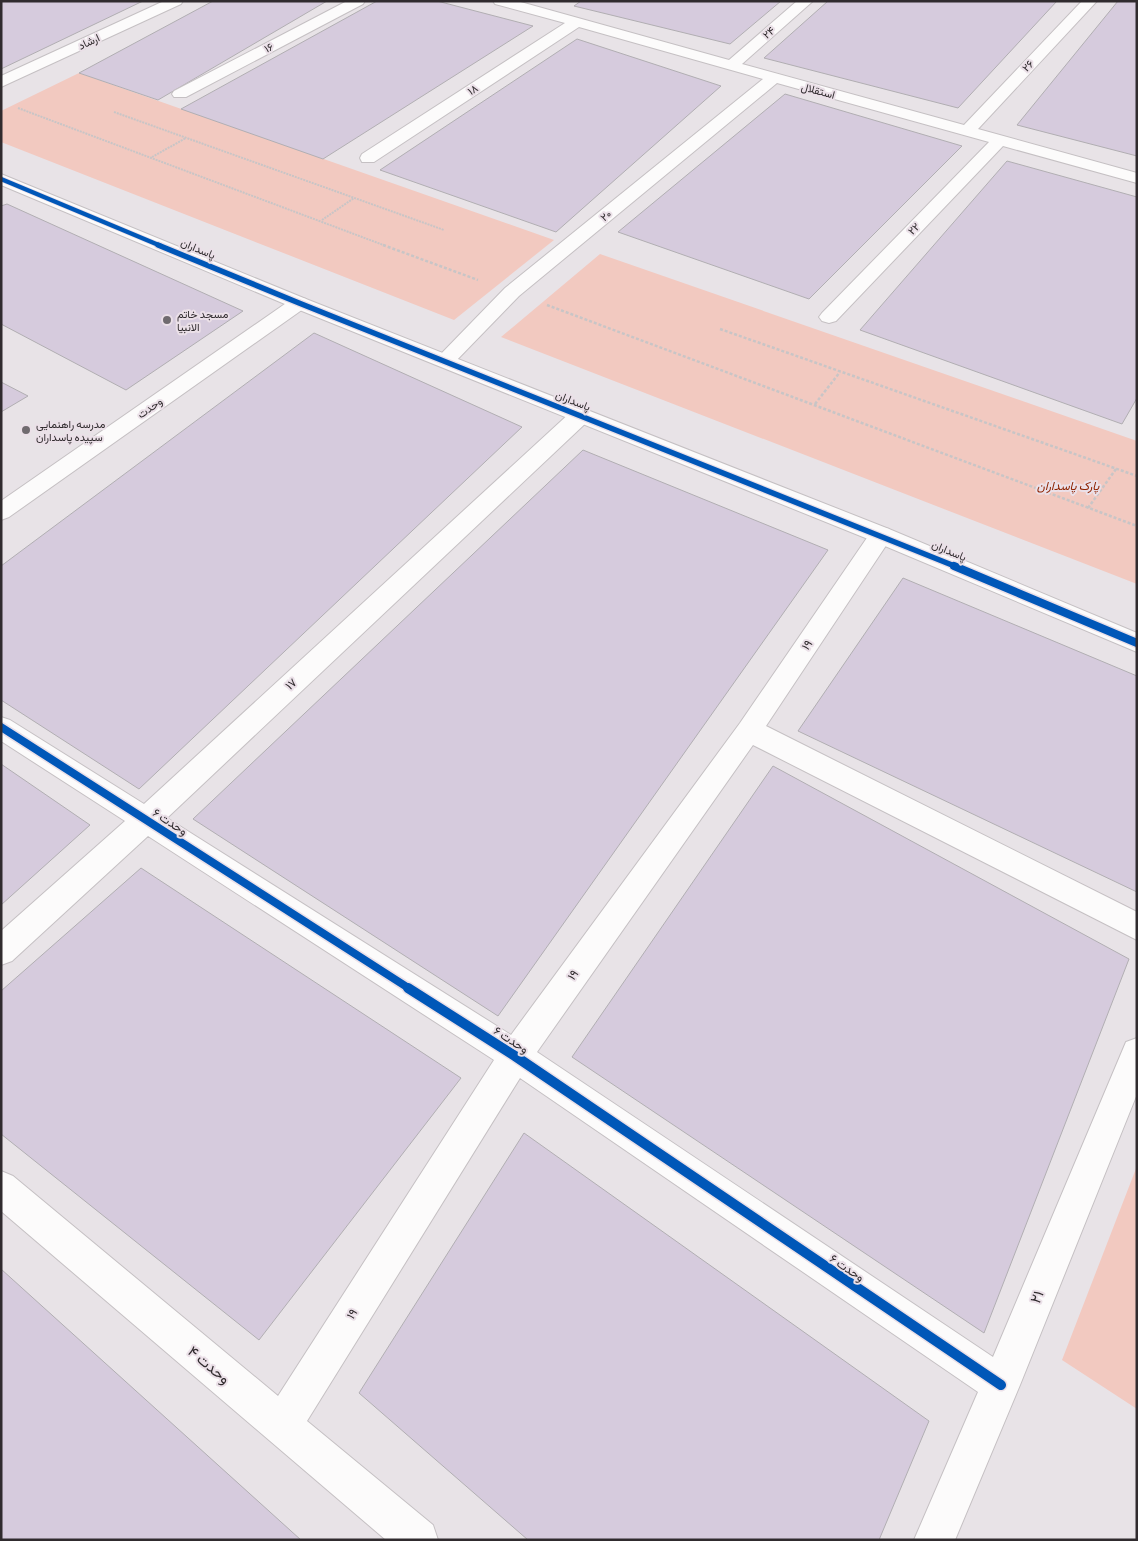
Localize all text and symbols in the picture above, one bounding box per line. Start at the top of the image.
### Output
street label: ۲۴ [760,24,778,42]
street label: ارشاد [76,31,102,53]
street label: ۱۶ [262,40,276,56]
street label: ۲۶ [1019,57,1037,75]
street label: استقلال [800,80,836,102]
street label: ۱۸ [465,82,481,98]
street label: ۲۰ [598,208,614,224]
street label: ۲۲ [905,220,923,238]
street label: پاسداران [178,236,217,263]
place label: مسجد خاتم الانبیا [177,308,228,334]
marker: مسجد خاتم الانبیا [161,314,173,326]
street label: پاسداران [553,388,592,415]
street label: وحدت [135,395,165,421]
place label: مدرسه راهنمایی سپیده پاسداران [36,418,106,445]
marker: مدرسه راهنمایی سپیده پاسداران [20,424,32,436]
park label: پارک پاسداران [1037,479,1099,494]
street label: پاسداران [929,538,968,565]
street label: ۱۹ [799,637,815,653]
street label: ۱۷ [282,675,300,693]
street label: وحدت ۶ [149,806,190,839]
street label: ۱۹ [565,967,581,983]
street label: وحدت ۶ [490,1024,531,1057]
street label: وحدت ۶ [827,1251,867,1285]
street label: ۲۱ [1026,1288,1048,1306]
street label: ۱۹ [344,1306,360,1322]
street label: وحدت ۴ [184,1342,234,1388]

